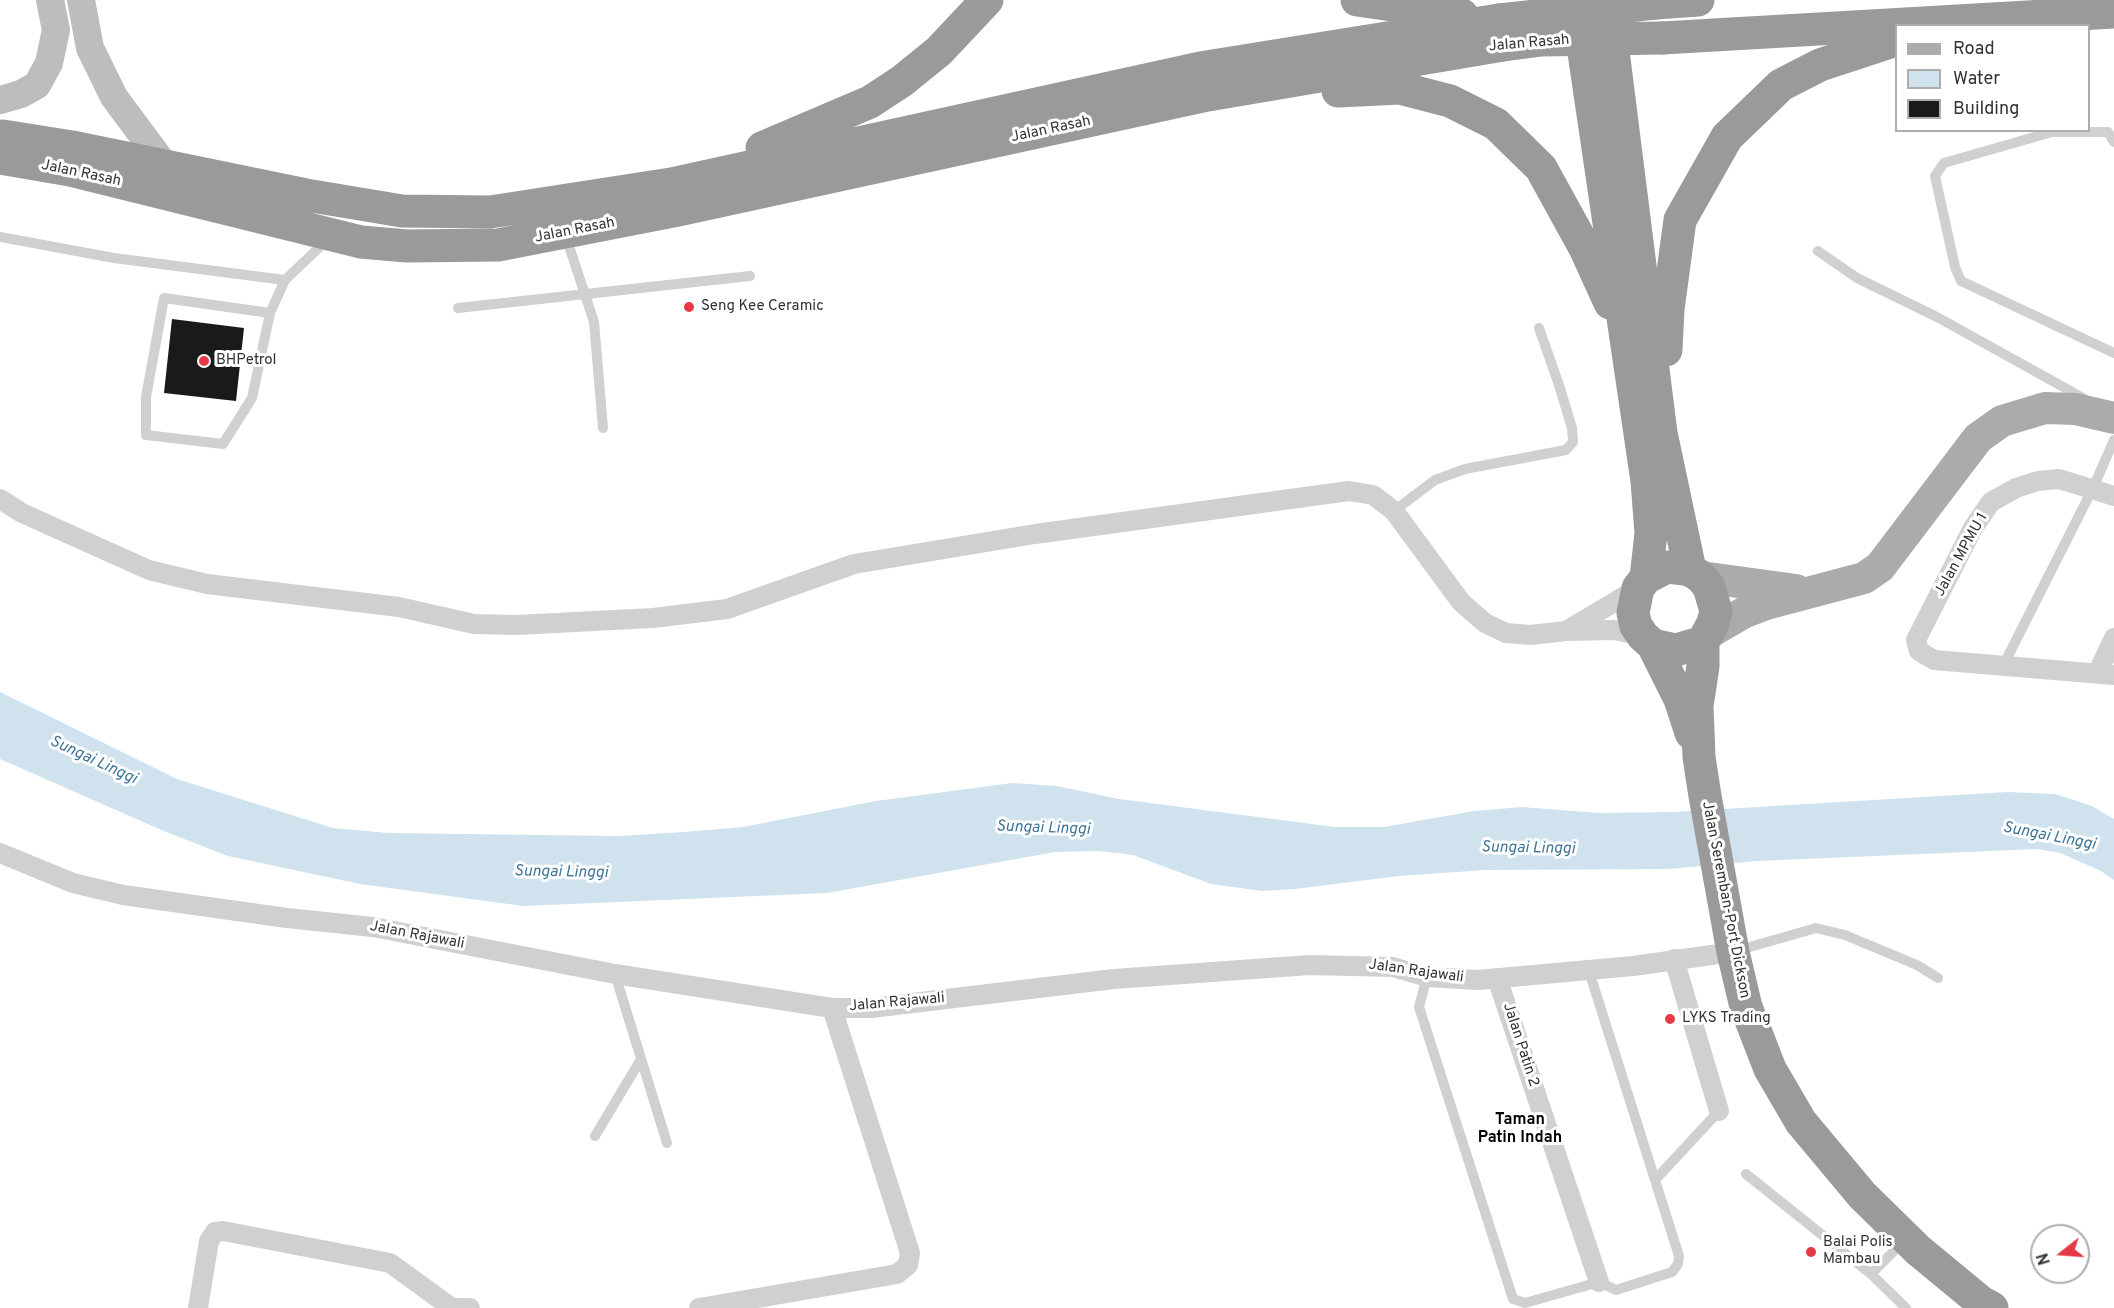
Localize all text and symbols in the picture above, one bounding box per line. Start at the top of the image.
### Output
legend [1895,24,2090,132]
street label: Jalan Rasah [1488,32,1570,56]
text: Road [1953,38,1995,61]
text: Water [1953,68,2000,91]
text: Building [1953,98,2019,121]
street label: Jalan Rasah [1010,113,1092,147]
street label: Jalan Rasah [40,157,122,191]
street label: Jalan Rasah [534,214,616,248]
place label: Seng Kee Ceramic [701,298,824,316]
marker: Seng Kee Ceramic [682,300,696,314]
place label: BHPetrol [216,352,276,370]
marker: BHPetrol [197,354,211,368]
street label: Jalan MPMU 1 [1932,510,1992,600]
water label: Sungai Linggi [46,732,140,790]
street label: Jalan Seremban-Port Dickson [1697,800,1753,1000]
water label: Sungai Linggi [996,818,1090,840]
water label: Sungai Linggi [2001,819,2097,855]
water label: Sungai Linggi [1481,839,1575,859]
water label: Sungai Linggi [514,863,608,883]
street label: Jalan Rajawali [368,918,466,954]
street label: Jalan Rajawali [1367,956,1465,988]
street label: Jalan Rajawali [848,990,946,1016]
street label: Jalan Patin 2 [1498,1001,1542,1089]
place label: LYKS Trading [1682,1010,1771,1028]
marker: LYKS Trading [1663,1012,1677,1026]
district label: Taman Patin Indah [1478,1111,1562,1149]
north arrow [2030,1224,2090,1284]
place label: Balai Polis Mambau [1823,1234,1893,1269]
marker: Balai Polis Mambau [1804,1245,1818,1259]
text: N [2033,1250,2056,1267]

